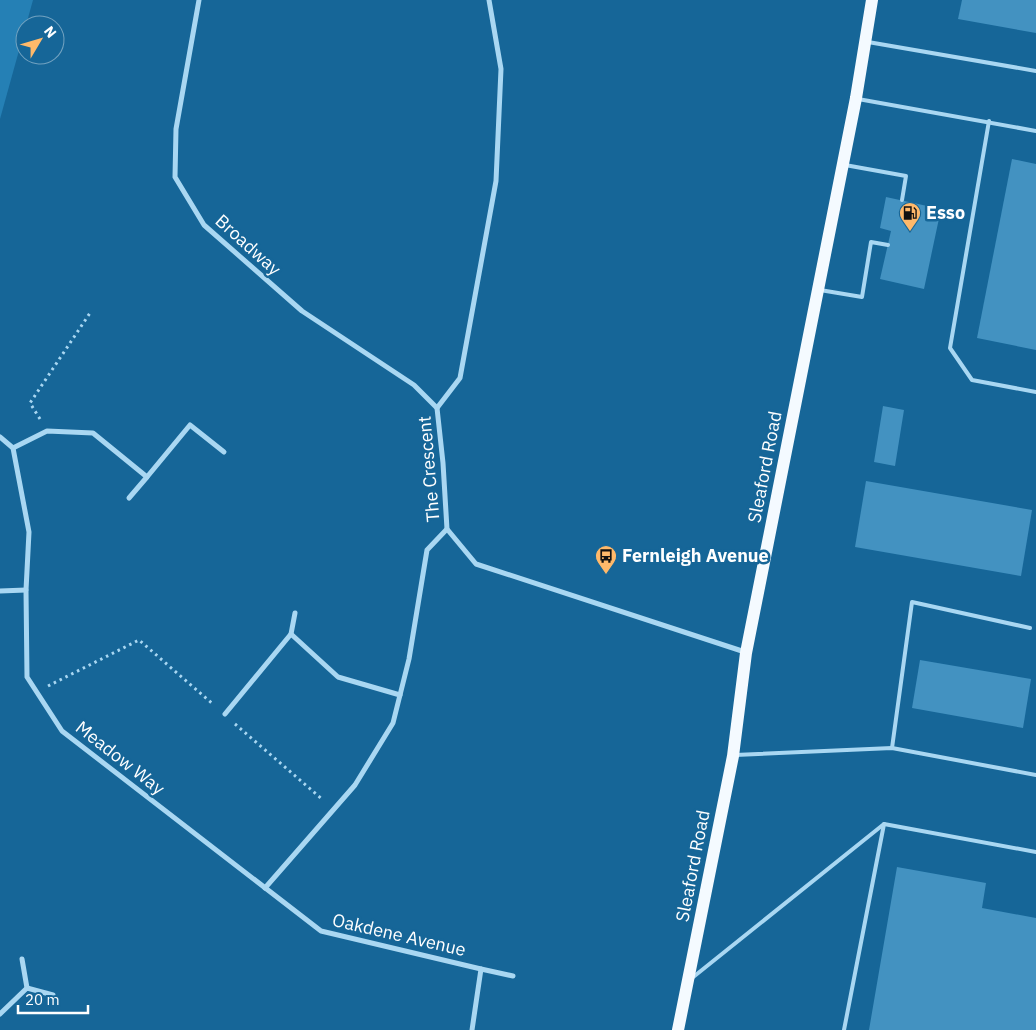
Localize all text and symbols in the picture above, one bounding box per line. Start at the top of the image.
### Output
north arrow [15,15,65,65]
text: N [40,22,60,42]
fuel station icon: Esso [898,201,922,232]
place label: Esso [926,201,965,224]
street label: Broadway [211,209,286,280]
street label: Sleaford Road [742,409,787,525]
street label: The Crescent [412,415,445,523]
bus stop icon: Fernleigh Avenue [594,544,618,575]
place label: Fernleigh Avenue [622,544,769,567]
street label: Meadow Way [71,716,170,800]
street label: Sleaford Road [670,808,715,924]
street label: Oakdene Avenue [330,908,468,961]
scale bar [18,982,88,1014]
text: 20 m [25,990,60,1009]

